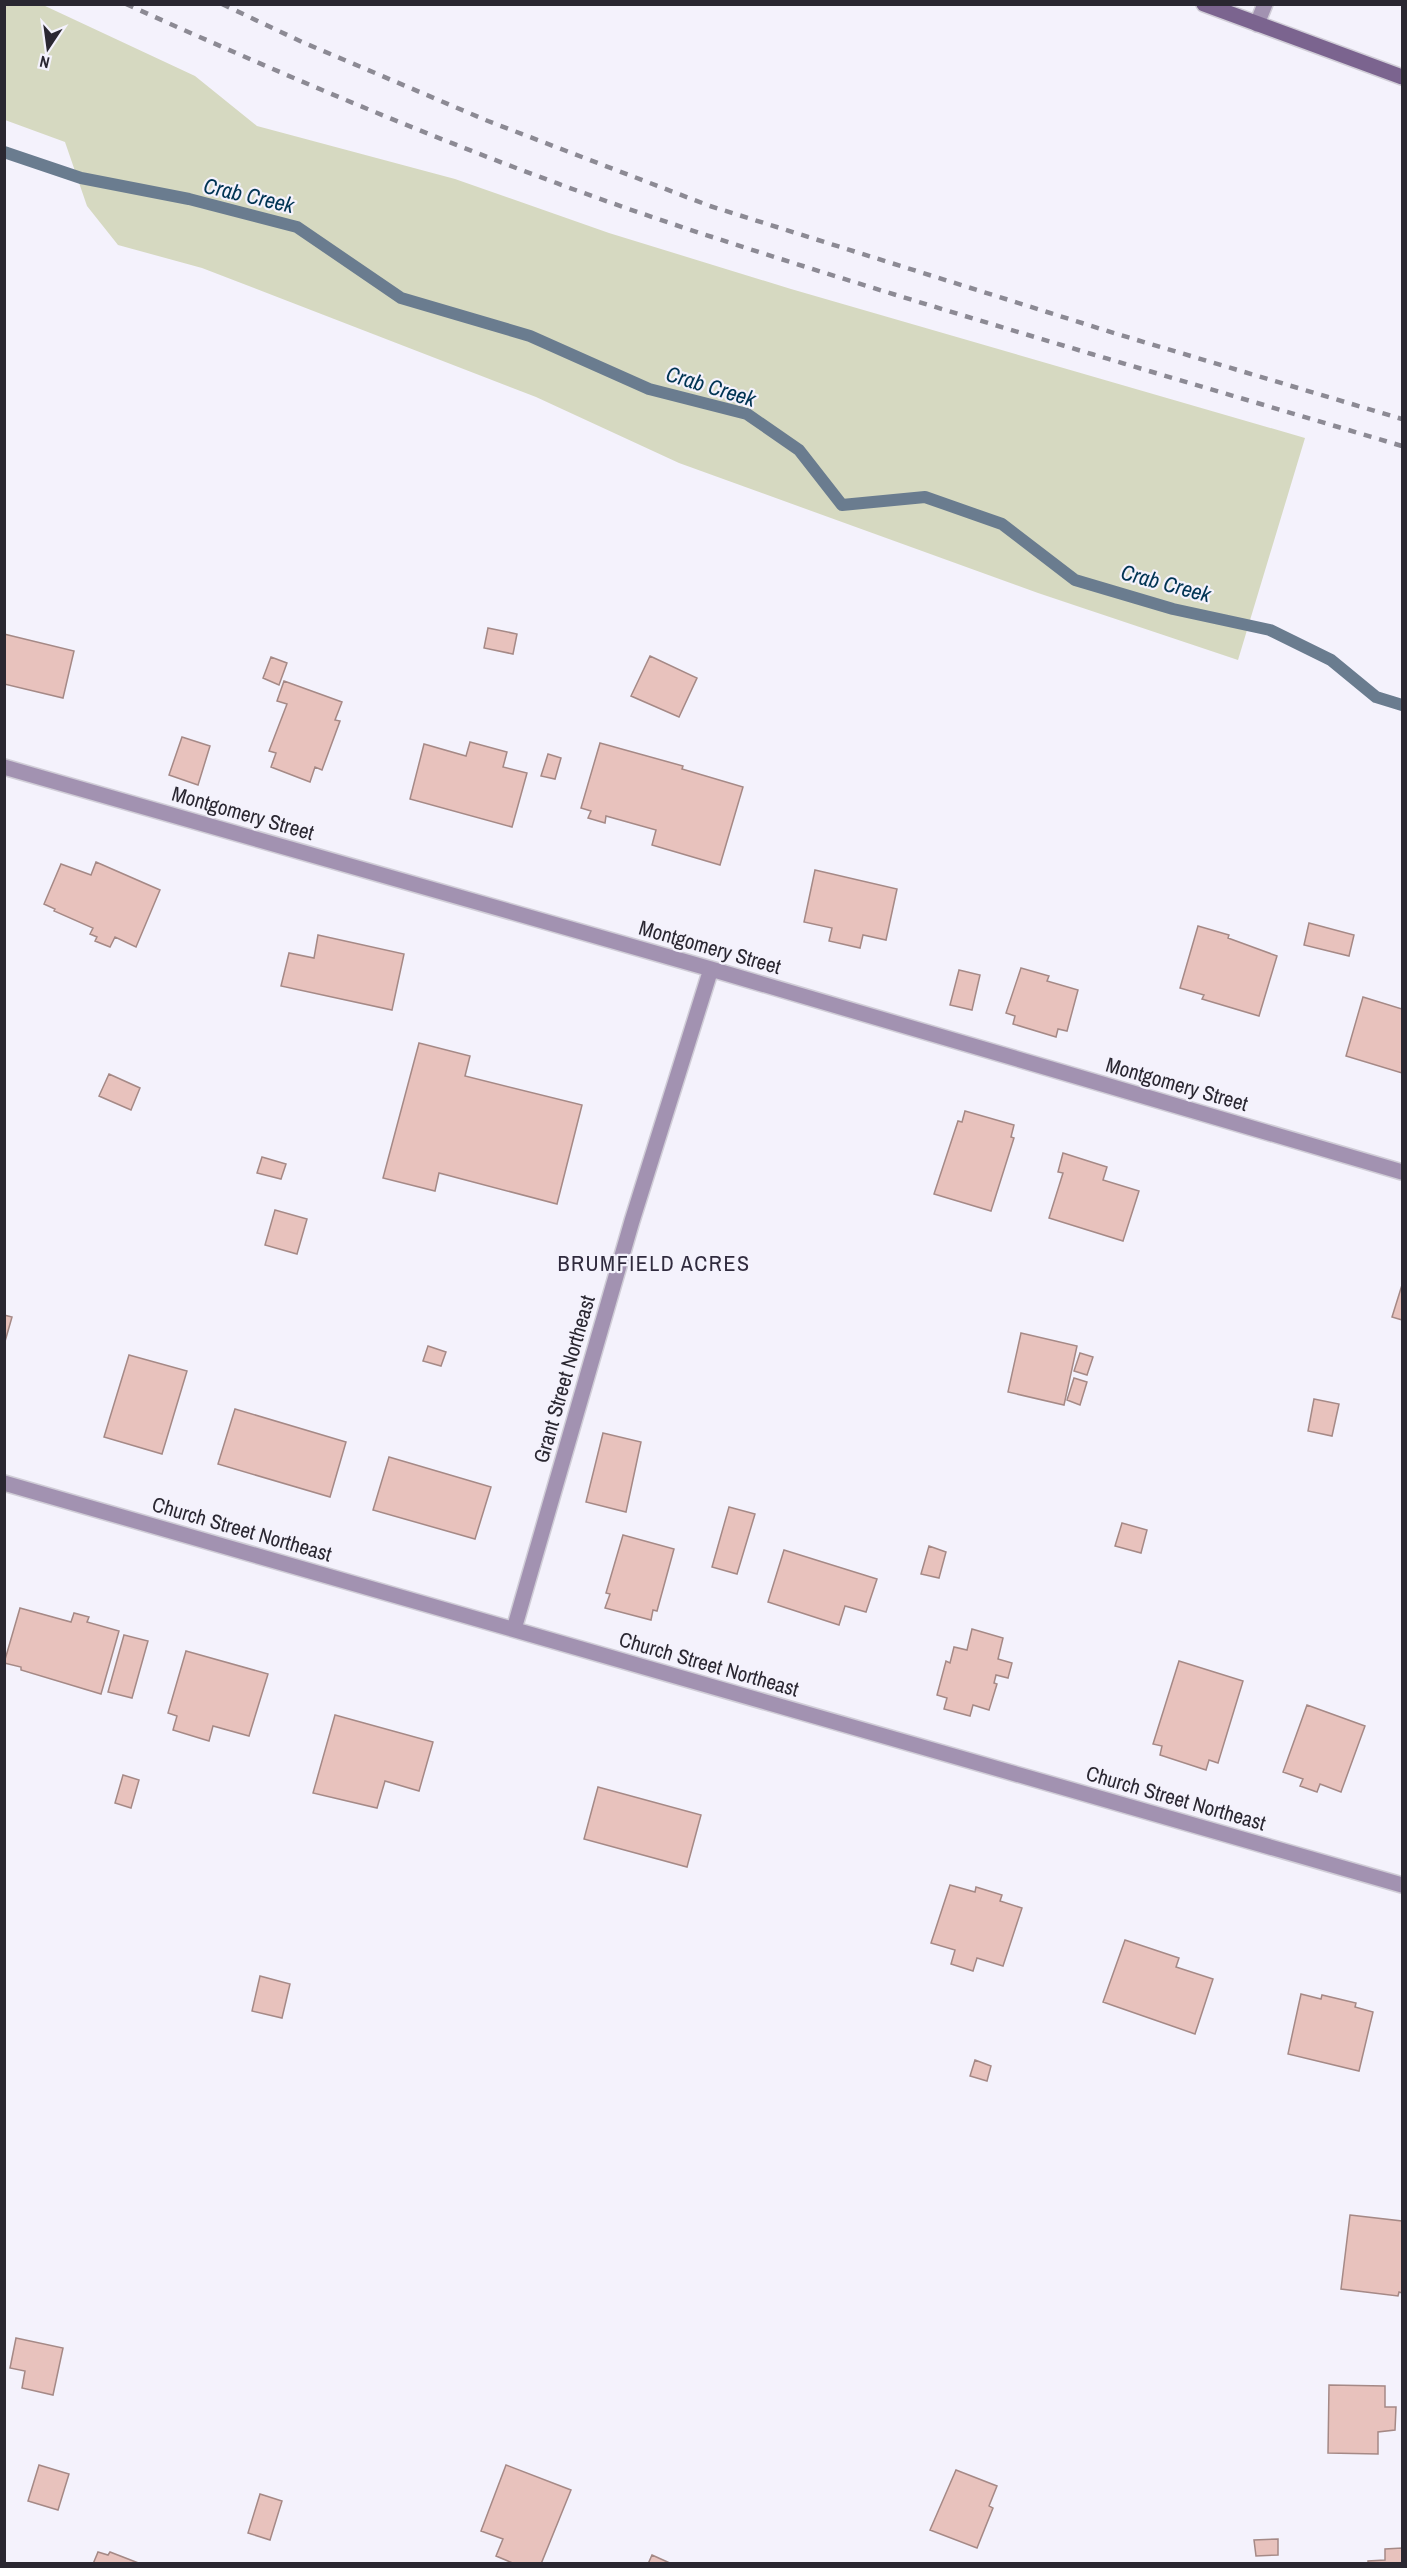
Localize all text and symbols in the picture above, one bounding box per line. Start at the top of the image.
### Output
north arrow [18,18,78,78]
text: N [38,51,52,74]
water label: Crab Creek [201,170,298,220]
water label: Crab Creek [663,358,760,414]
water label: Crab Creek [1118,557,1215,610]
street label: Montgomery Street [169,779,318,847]
street label: Montgomery Street [636,913,785,981]
street label: Montgomery Street [1103,1050,1252,1118]
district label: BRUMFIELD ACRES [558,1248,750,1278]
street label: Grant Street Northeast [526,1292,602,1466]
street label: Church Street Northeast [149,1489,335,1569]
street label: Church Street Northeast [616,1624,802,1704]
street label: Church Street Northeast [1083,1758,1269,1838]

